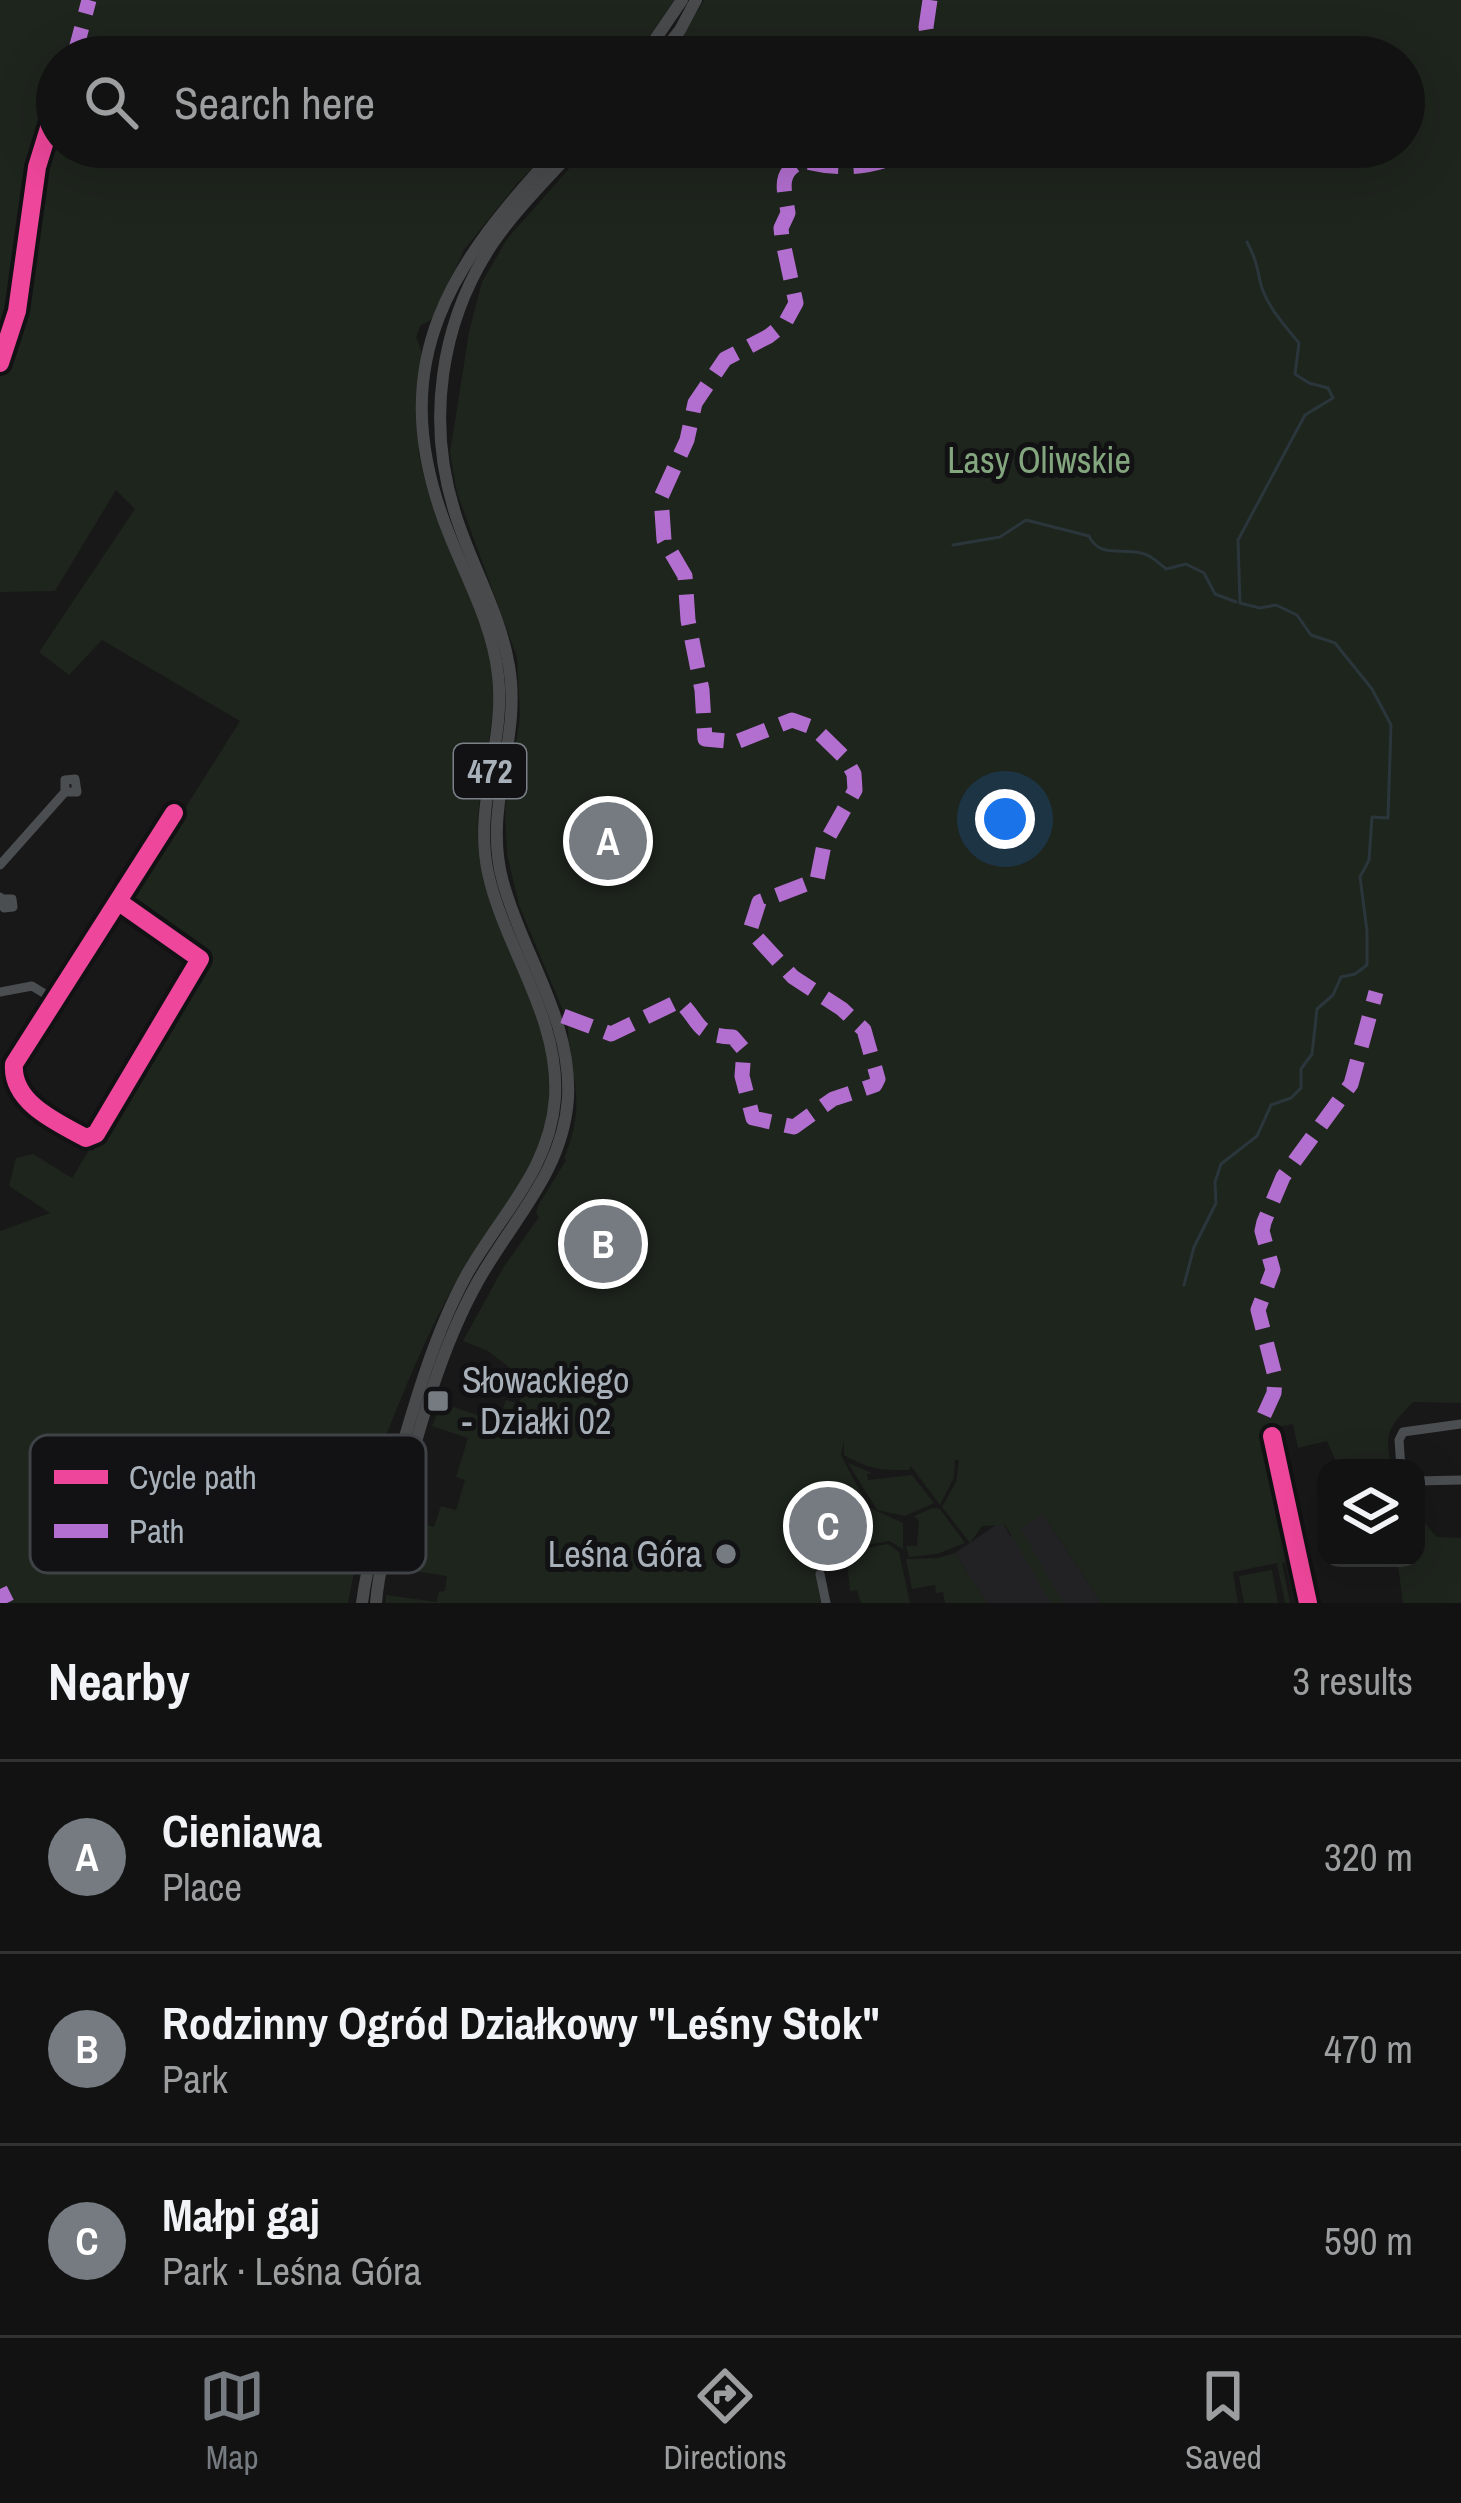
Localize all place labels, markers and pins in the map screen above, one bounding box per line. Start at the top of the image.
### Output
pin: A [569,796,647,886]
pin: B [564,1199,642,1289]
place label: Słowackiego - Działki 02 [462,1356,629,1445]
marker: Słowackiego - Działki 02 [425,1388,451,1414]
pin: C [789,1481,867,1571]
place label: Leśna Góra [548,1530,702,1578]
marker: Leśna Góra [713,1541,739,1567]

